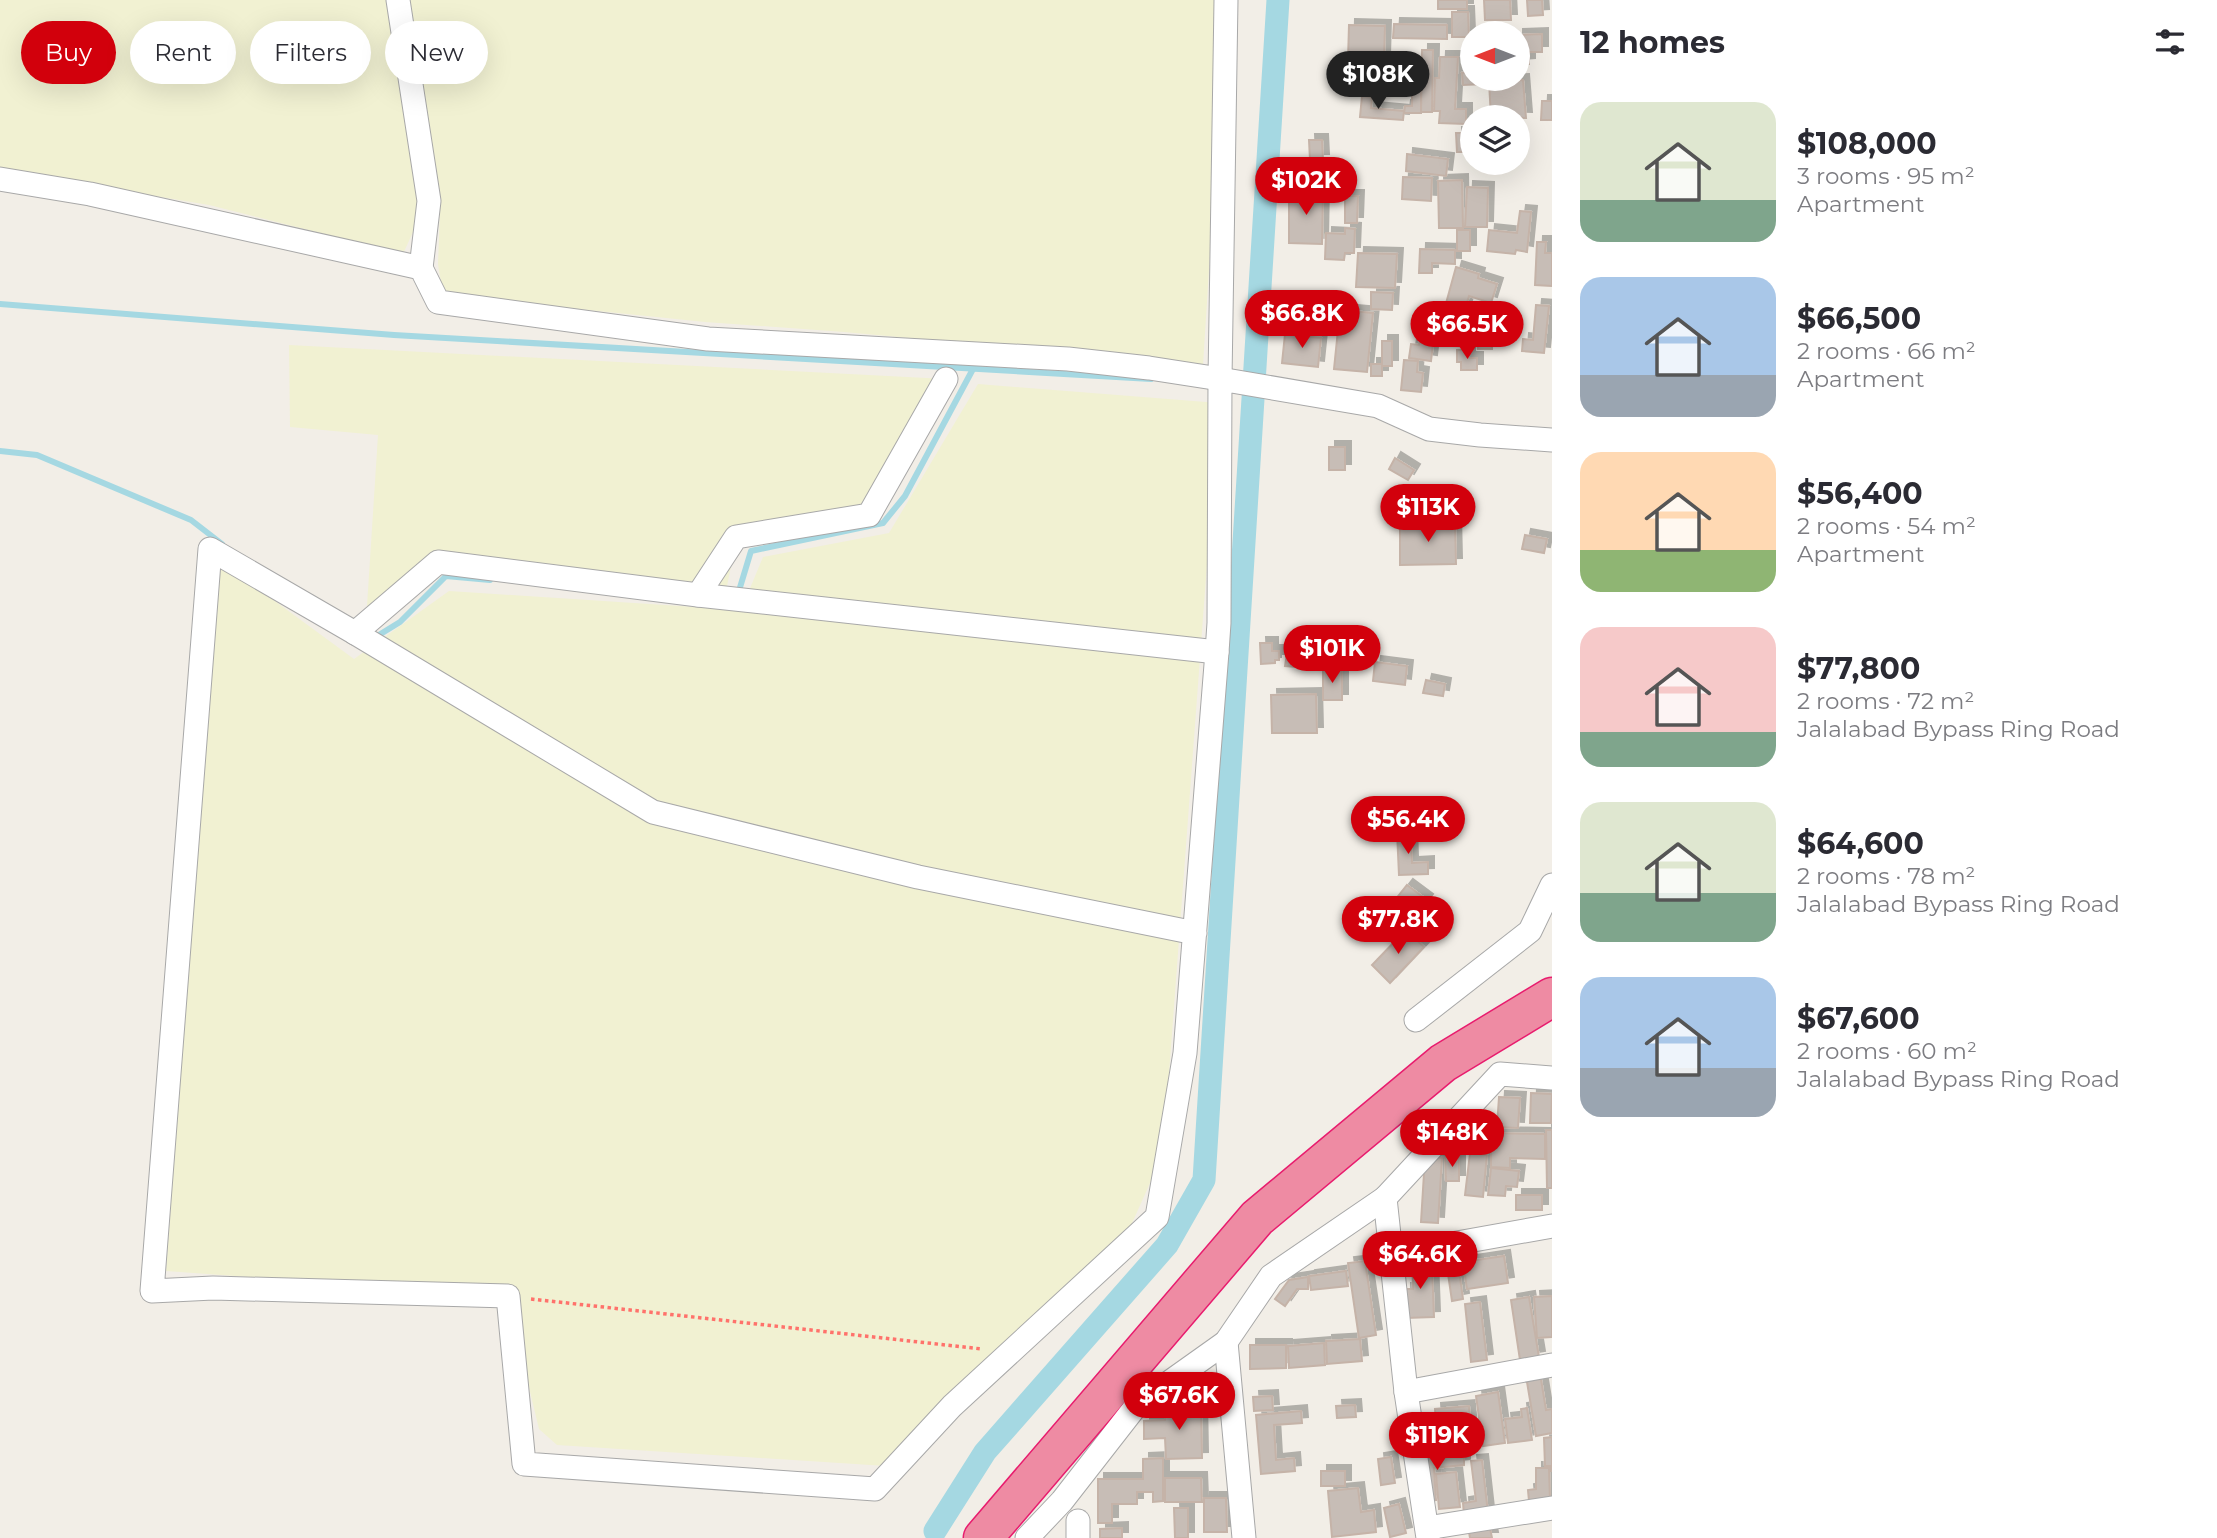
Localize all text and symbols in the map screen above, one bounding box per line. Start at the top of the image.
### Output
chip: Buy [21,21,116,84]
chip: Rent [130,21,236,84]
chip: Filters [250,21,371,84]
chip: New [385,21,488,84]
north arrow [1460,21,1530,91]
map controls [1460,21,1530,175]
icon: filters [2151,23,2189,61]
text: 12 homes [1580,24,1725,61]
pin: $108K [1329,52,1427,111]
text: $108K [1342,60,1414,88]
button: layers [1460,105,1530,175]
text: $108,000 [1797,125,1937,162]
icon: home [1636,130,1720,214]
pin: $102K [1257,158,1355,217]
text: 3 rooms · 95 m² [1797,162,1975,190]
text: $102K [1271,166,1341,194]
text: Apartment [1797,190,1925,218]
pin: $66.8K [1245,290,1359,350]
text: $66.8K [1261,299,1343,327]
text: $66,500 [1797,300,1921,337]
pin: $66.5K [1410,302,1524,361]
icon: home [1636,305,1720,389]
text: $66.5K [1427,310,1507,338]
text: 2 rooms · 66 m² [1797,337,1976,365]
text: Apartment [1797,365,1925,393]
text: $56,400 [1797,475,1923,512]
icon: home [1636,480,1720,564]
pin: $113K [1379,484,1477,544]
text: $113K [1396,493,1460,521]
text: 2 rooms · 54 m² [1797,512,1976,540]
text: Apartment [1797,540,1925,568]
pin: $101K [1283,626,1381,685]
text: $101K [1299,634,1365,662]
text: $77,800 [1797,650,1920,687]
icon: home [1636,655,1720,739]
text: 2 rooms · 72 m² [1797,687,1974,715]
text: Jalalabad Bypass Ring Road [1797,715,2120,743]
pin: $56.4K [1351,796,1465,856]
text: $56.4K [1367,805,1449,833]
text: $64,600 [1797,825,1924,862]
icon: home [1636,830,1720,914]
text: 2 rooms · 78 m² [1797,862,1975,890]
text: Jalalabad Bypass Ring Road [1797,890,2120,918]
pin: $77.8K [1341,897,1455,956]
text: $77.8K [1358,905,1438,933]
text: $67,600 [1797,1000,1920,1037]
icon: home [1636,1005,1720,1089]
text: 2 rooms · 60 m² [1797,1037,1977,1065]
text: Jalalabad Bypass Ring Road [1797,1065,2120,1093]
pin: $148K [1403,1110,1501,1169]
text: $148K [1416,1118,1488,1146]
pin: $64.6K [1363,1232,1477,1291]
text: $64.6K [1378,1240,1462,1268]
pin: $67.6K [1122,1372,1236,1432]
text: $67.6K [1139,1381,1219,1409]
pin: $119K [1388,1412,1486,1472]
text: $119K [1405,1421,1469,1449]

